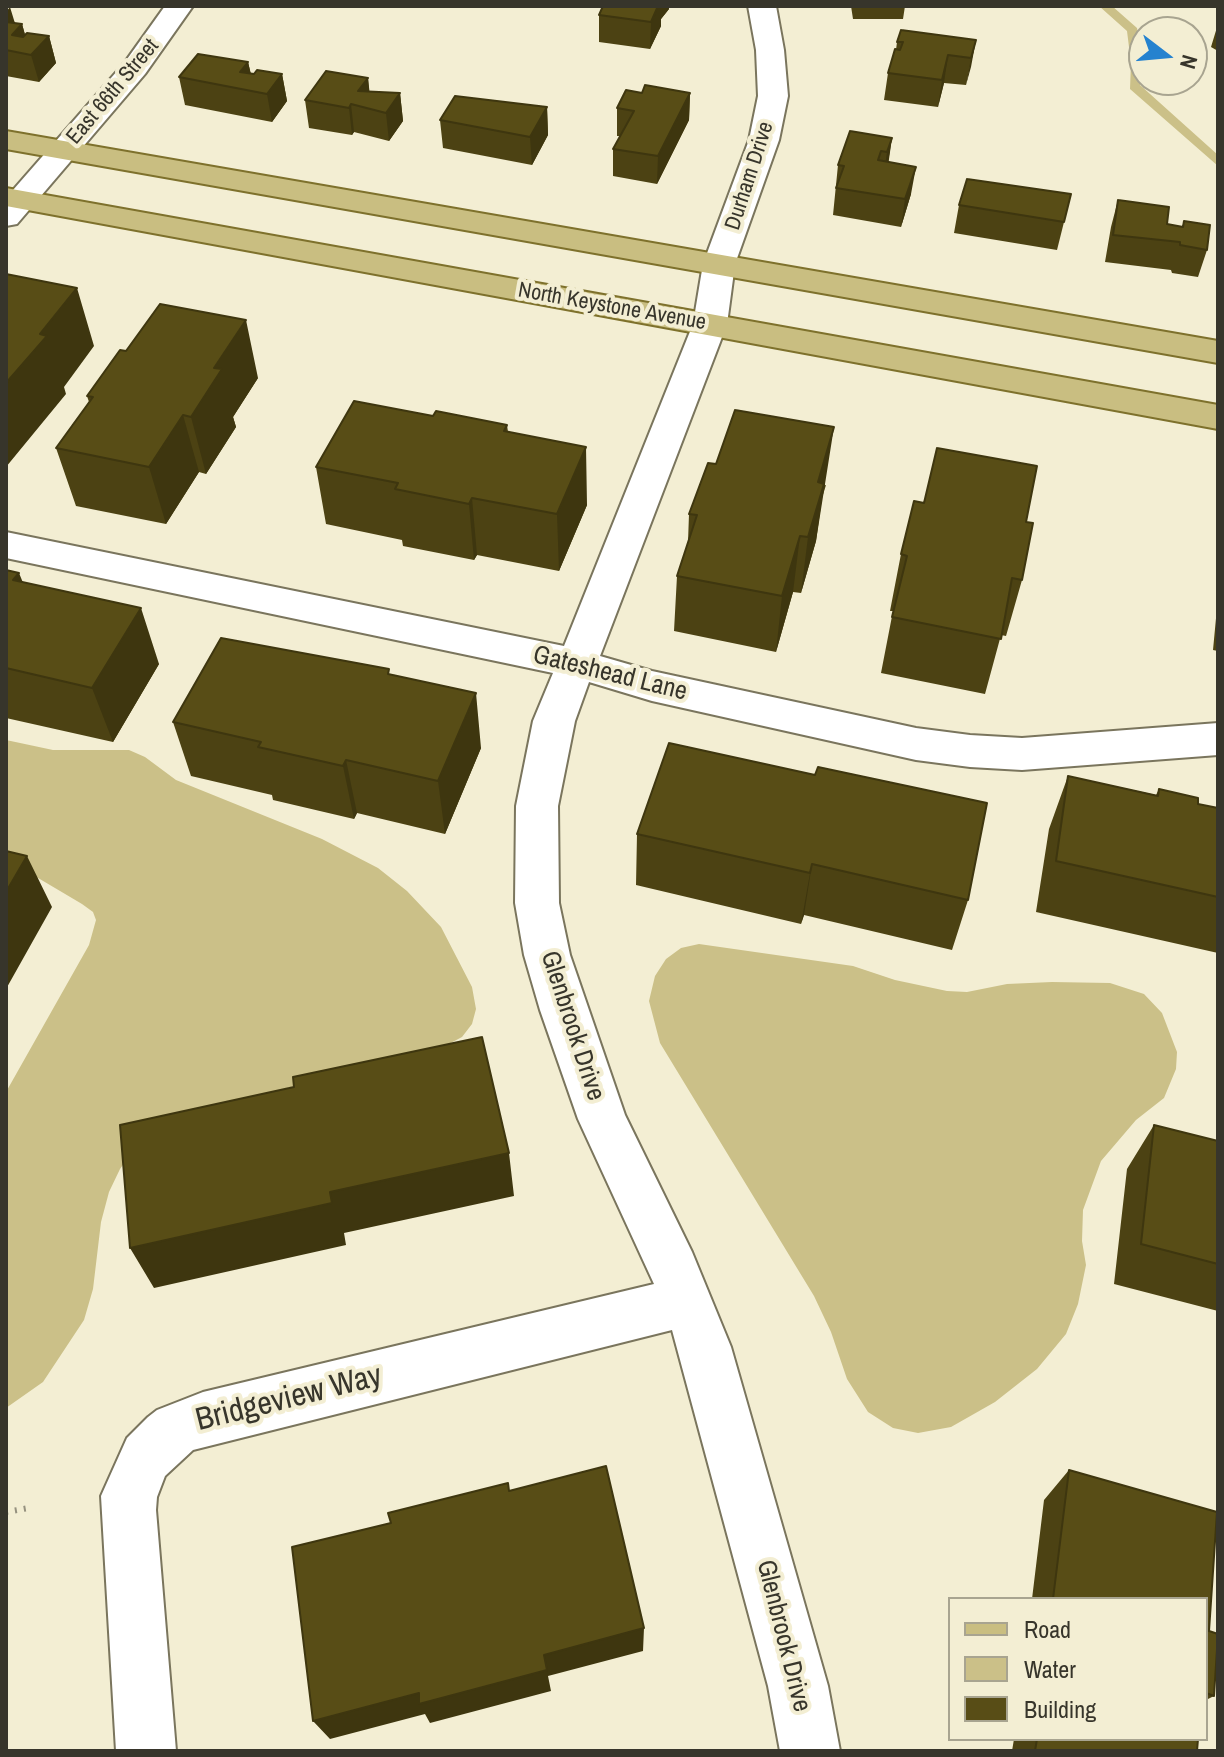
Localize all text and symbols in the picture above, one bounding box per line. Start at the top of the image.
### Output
north arrow [1128,16,1208,96]
street label: East 66th Street [61,34,165,150]
text: N [1173,52,1205,72]
street label: Durham Drive [720,119,780,233]
street label: North Keystone Avenue [516,277,708,337]
street label: Gateshead Lane [530,640,690,708]
street label: Glenbrook Drive [533,947,611,1105]
street label: Bridgeview Way [192,1357,386,1441]
street label: Glenbrook Drive [749,1557,817,1715]
legend [948,1597,1208,1741]
text: Road [1024,1613,1071,1645]
text: Water [1024,1653,1076,1685]
text: Building [1024,1693,1096,1725]

